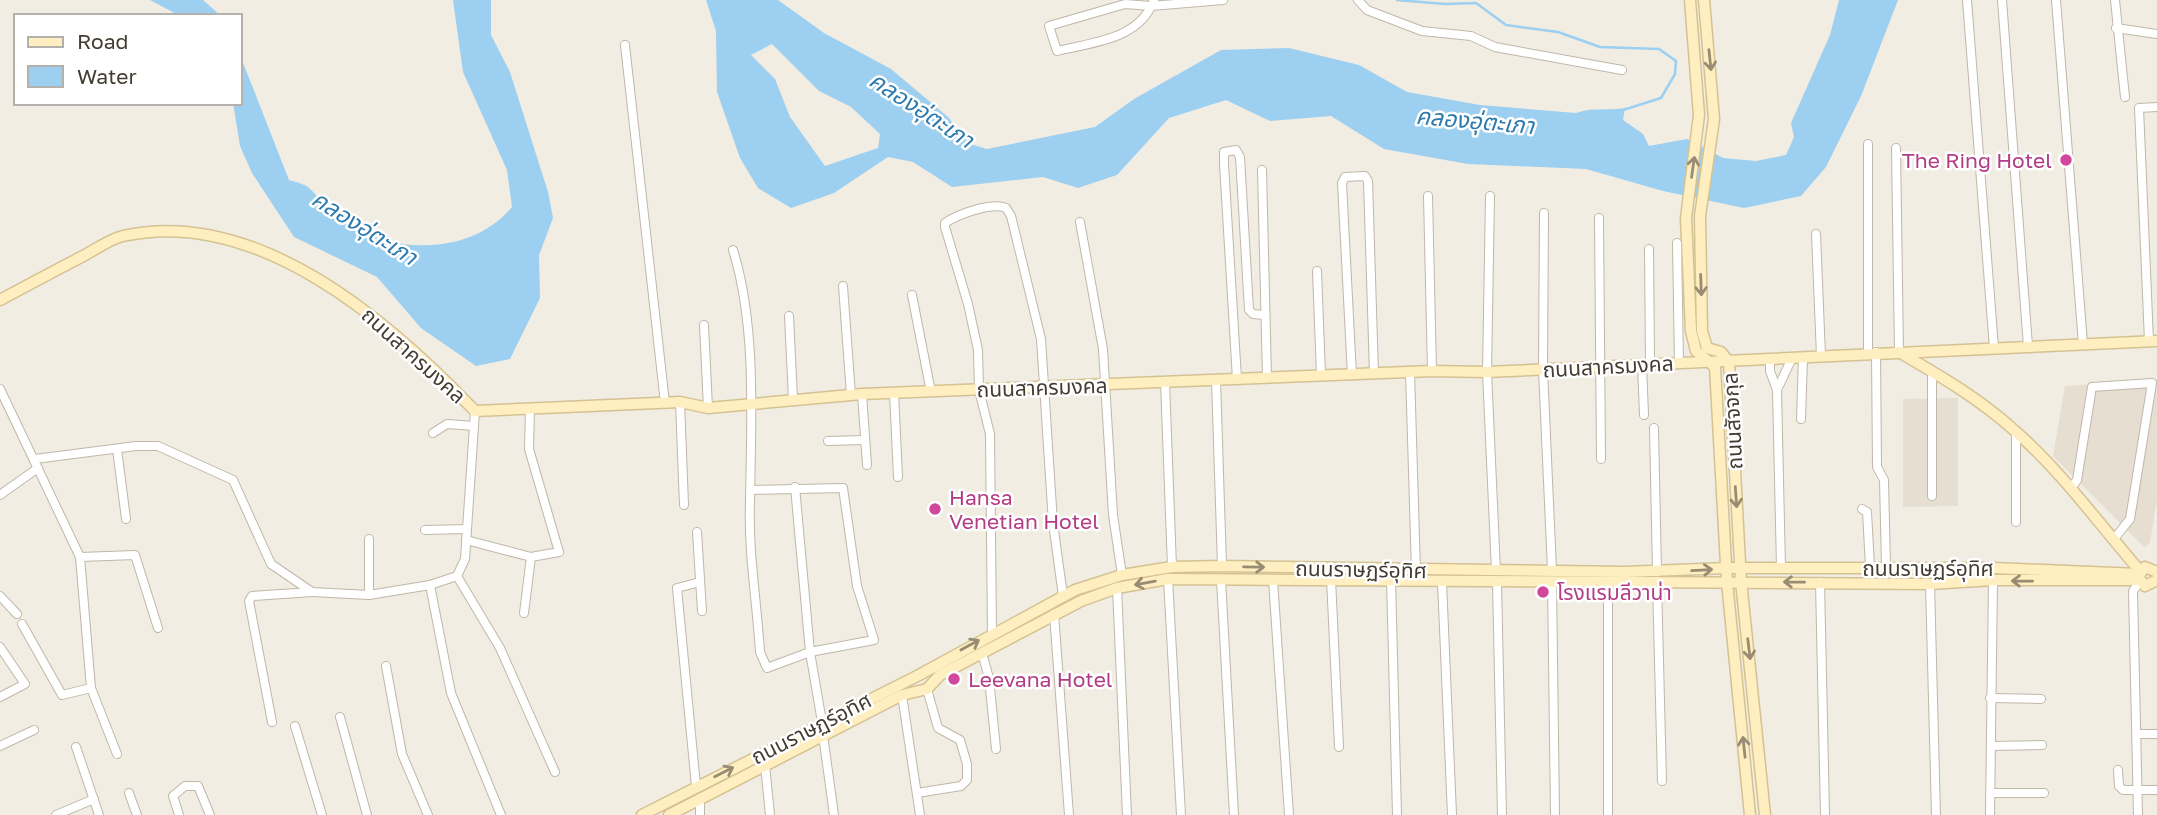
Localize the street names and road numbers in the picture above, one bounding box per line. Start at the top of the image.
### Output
street label: ถนนสาครมงคล [357,301,471,409]
street label: ถนนสาครมงคล [1542,350,1674,382]
street label: ถนนสาครมงคล [976,372,1108,402]
street label: ถนนสัจจกุล [1716,372,1749,470]
street label: ถนนราษฏร์อุทิศ [1295,555,1427,584]
street label: ถนนราษฏร์อุทิศ [1862,555,1994,582]
street label: ถนนราษฏร์อุทิศ [746,687,876,770]

